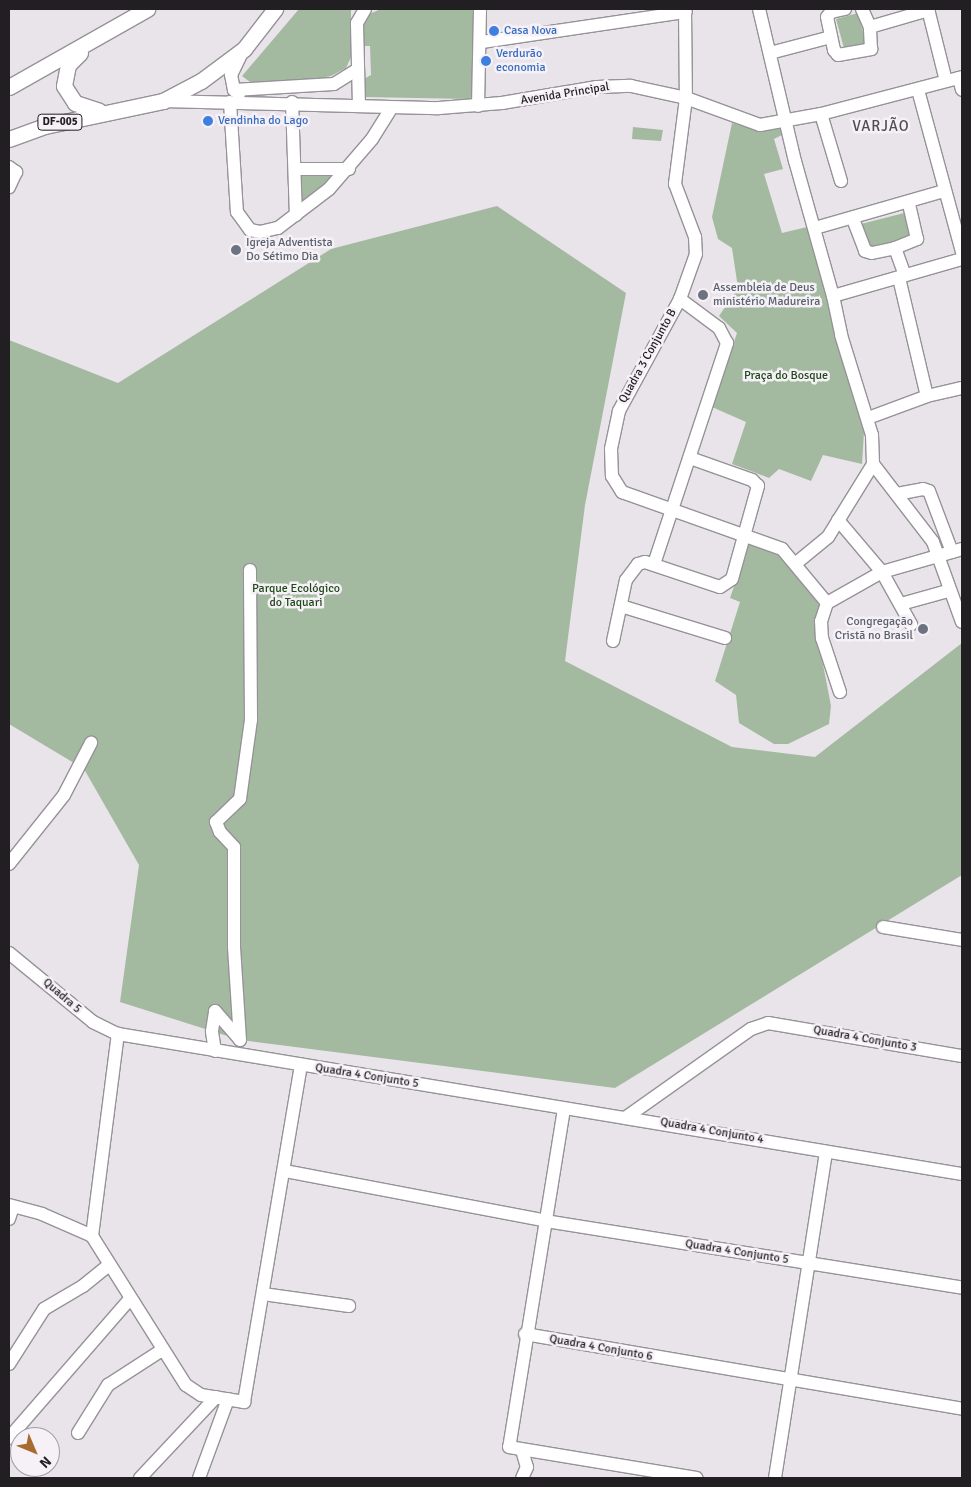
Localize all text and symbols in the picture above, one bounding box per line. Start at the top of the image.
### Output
place label: Casa Nova [504,24,557,38]
marker: Casa Nova [488,25,500,37]
place label: Verdurão economia [496,47,546,75]
marker: Verdurão economia [480,55,492,67]
street label: Avenida Principal [520,80,610,108]
road number: DF-005 [36,114,84,130]
place label: Vendinha do Lago [218,114,308,128]
marker: Vendinha do Lago [202,115,214,127]
district label: VARJÃO [852,118,910,136]
place label: Igreja Adventista Do Sétimo Dia [246,236,333,264]
marker: Igreja Adventista Do Sétimo Dia [230,244,242,256]
place label: Assembleia de Deus ministério Madureira [713,281,820,309]
marker: Assembleia de Deus ministério Madureira [697,289,709,301]
street label: Quadra 3 Conjunto B [616,306,680,406]
park label: Praça do Bosque [744,369,828,383]
park label: Parque Ecológico do Taquari [252,582,340,610]
place label: Congregação Cristã no Brasil [835,615,913,643]
marker: Congregação Cristã no Brasil [917,623,929,635]
street label: Quadra 5 [40,975,84,1017]
street label: Quadra 4 Conjunto 3 [812,1023,918,1055]
street label: Quadra 4 Conjunto 5 [314,1061,420,1091]
street label: Quadra 4 Conjunto 4 [659,1115,765,1147]
street label: Quadra 4 Conjunto 5 [684,1237,790,1267]
street label: Quadra 4 Conjunto 6 [548,1332,654,1364]
north arrow [10,1427,60,1477]
text: N [36,1453,55,1472]

